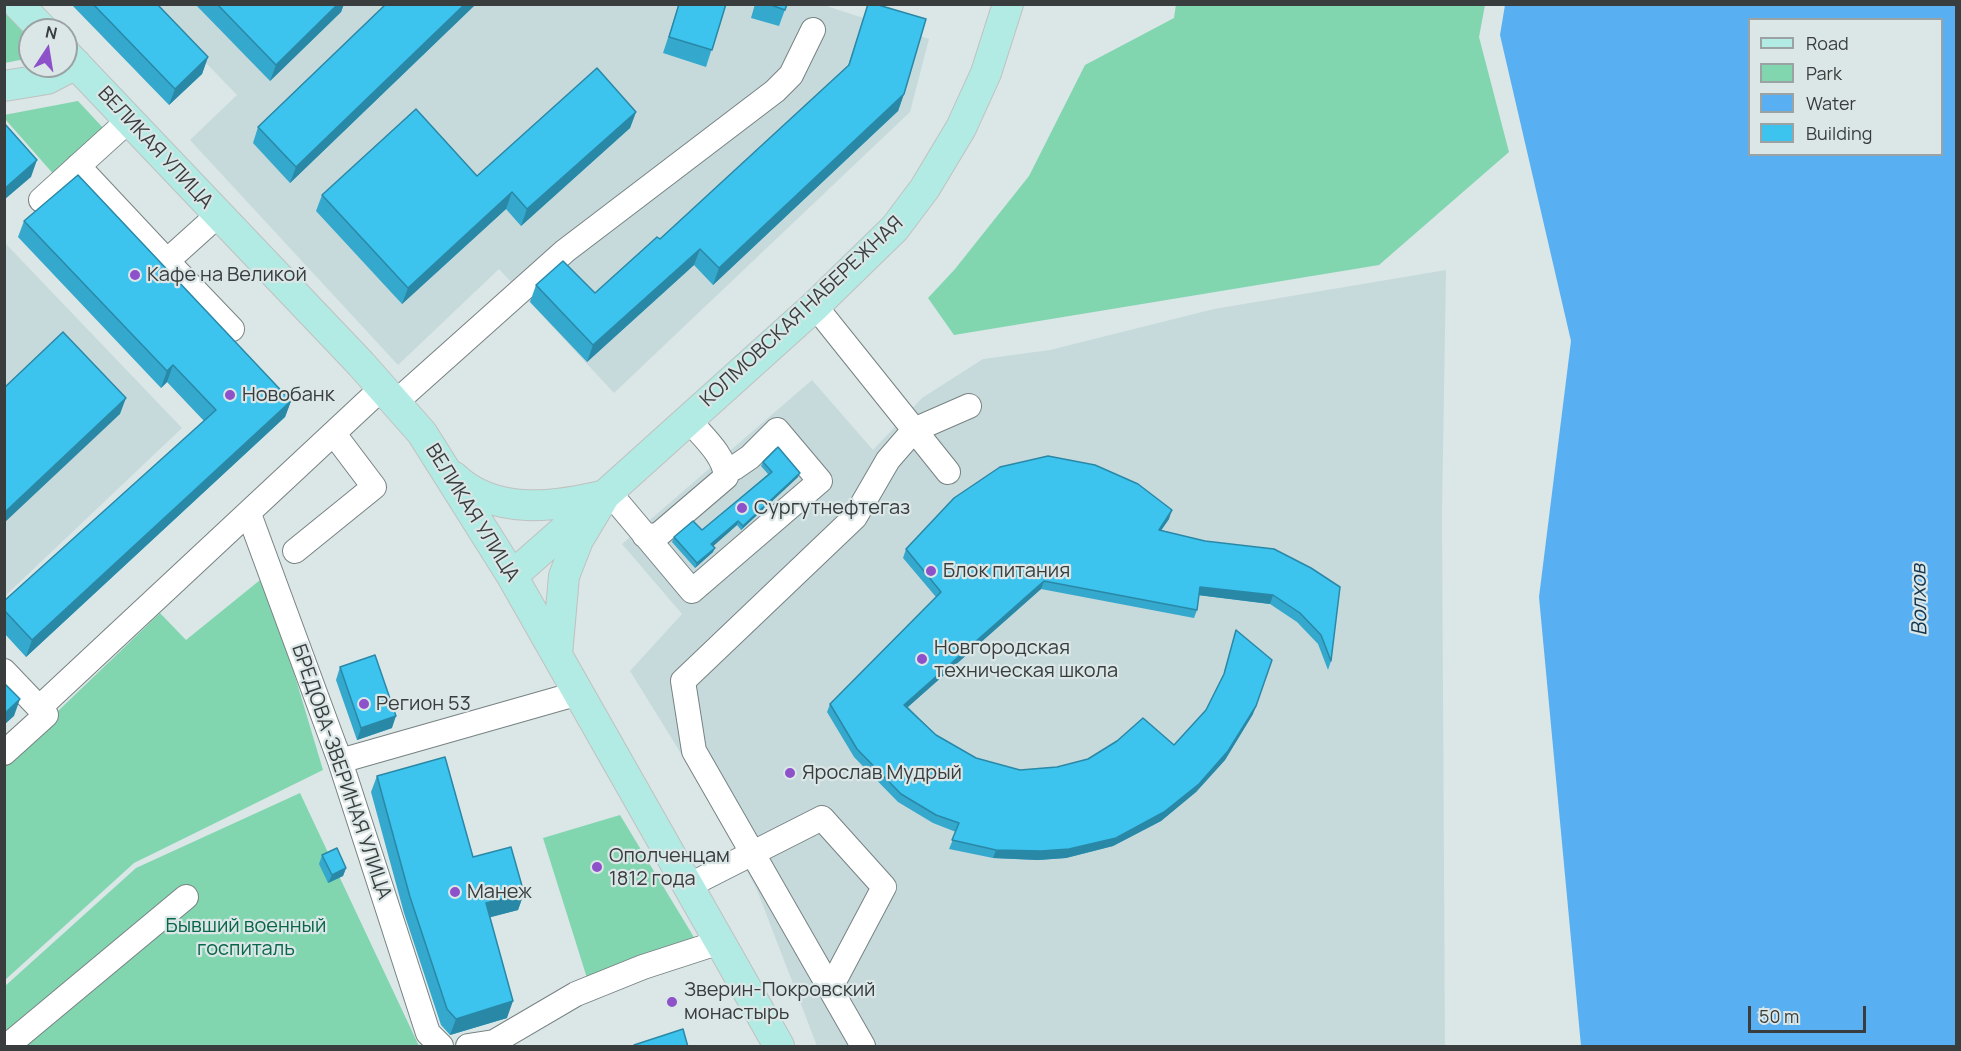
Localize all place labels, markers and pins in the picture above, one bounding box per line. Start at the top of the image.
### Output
place label: Кафе на Великой [147,263,307,287]
marker: Кафе на Великой [128,268,142,282]
place label: Новобанк [242,383,335,407]
marker: Новобанк [223,388,237,402]
place label: Сургутнефтегаз [754,496,910,520]
marker: Сургутнефтегаз [735,501,749,515]
place label: Блок питания [943,559,1070,583]
marker: Блок питания [924,564,938,578]
place label: Новгородская техническая школа [934,636,1118,683]
marker: Новгородская техническая школа [915,652,929,666]
place label: Регион 53 [376,692,471,716]
marker: Регион 53 [357,697,371,711]
place label: Ярослав Мудрый [802,761,962,785]
marker: Ярослав Мудрый [783,766,797,780]
place label: Ополченцам 1812 года [609,844,730,891]
marker: Ополченцам 1812 года [590,860,604,874]
place label: Манеж [467,880,532,904]
marker: Манеж [448,885,462,899]
place label: Зверин-Покровский монастырь [684,978,875,1025]
marker: Зверин-Покровский монастырь [665,995,679,1009]

